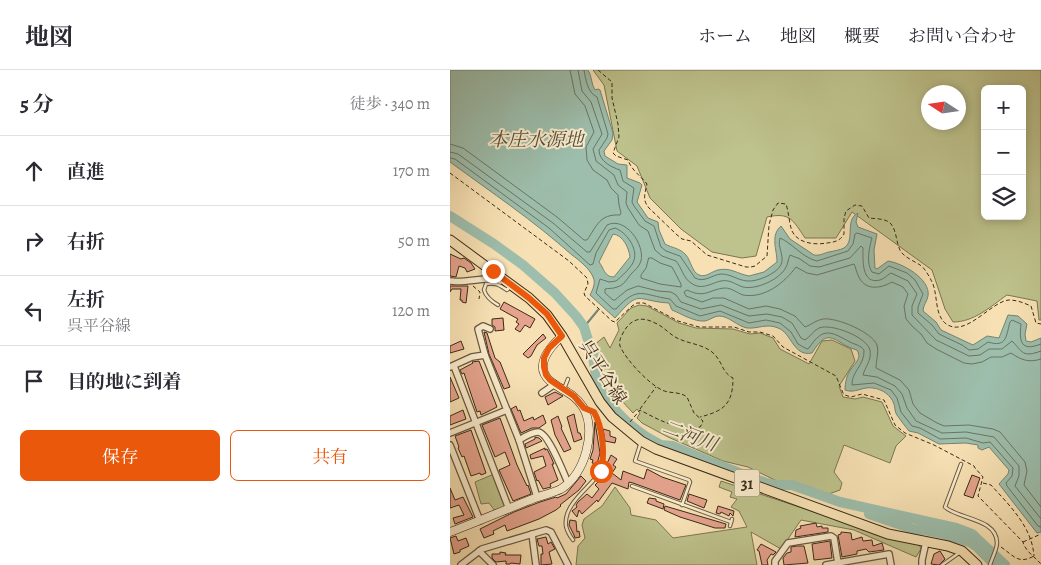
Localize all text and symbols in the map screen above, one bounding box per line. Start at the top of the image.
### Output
text: 地図 [25,21,73,53]
text: ホーム [698,24,752,48]
text: 地図 [780,24,816,48]
text: 概要 [844,24,880,48]
text: お問い合わせ [908,24,1016,48]
north arrow [921,85,966,130]
map controls [981,85,1026,220]
button: + [981,85,1026,130]
text: 5 分 [20,90,54,118]
text: 徒歩 · 340 m [350,93,430,115]
water label: 本庄水源地 [488,127,585,153]
button: − [981,130,1026,175]
icon: ahead [20,157,48,185]
text: 直進 [67,159,105,185]
text: 170 m [393,160,430,182]
button: layers [981,175,1026,220]
icon: right [20,227,48,255]
text: 右折 [67,229,105,255]
text: 50 m [398,230,430,252]
route end [482,260,505,283]
text: 左折 [67,287,105,313]
icon: left [20,297,48,325]
text: 120 m [392,300,430,322]
text: 呉平谷線 [67,315,131,337]
street label: 呉平谷線 [574,335,632,409]
icon: arrive [20,367,48,395]
text: 目的地に到着 [67,369,181,395]
water label: 二河川 [658,414,723,459]
button: 保存 [20,430,220,481]
button: 共有 [230,430,430,481]
route start [590,460,613,483]
road number: 31 [734,469,760,496]

